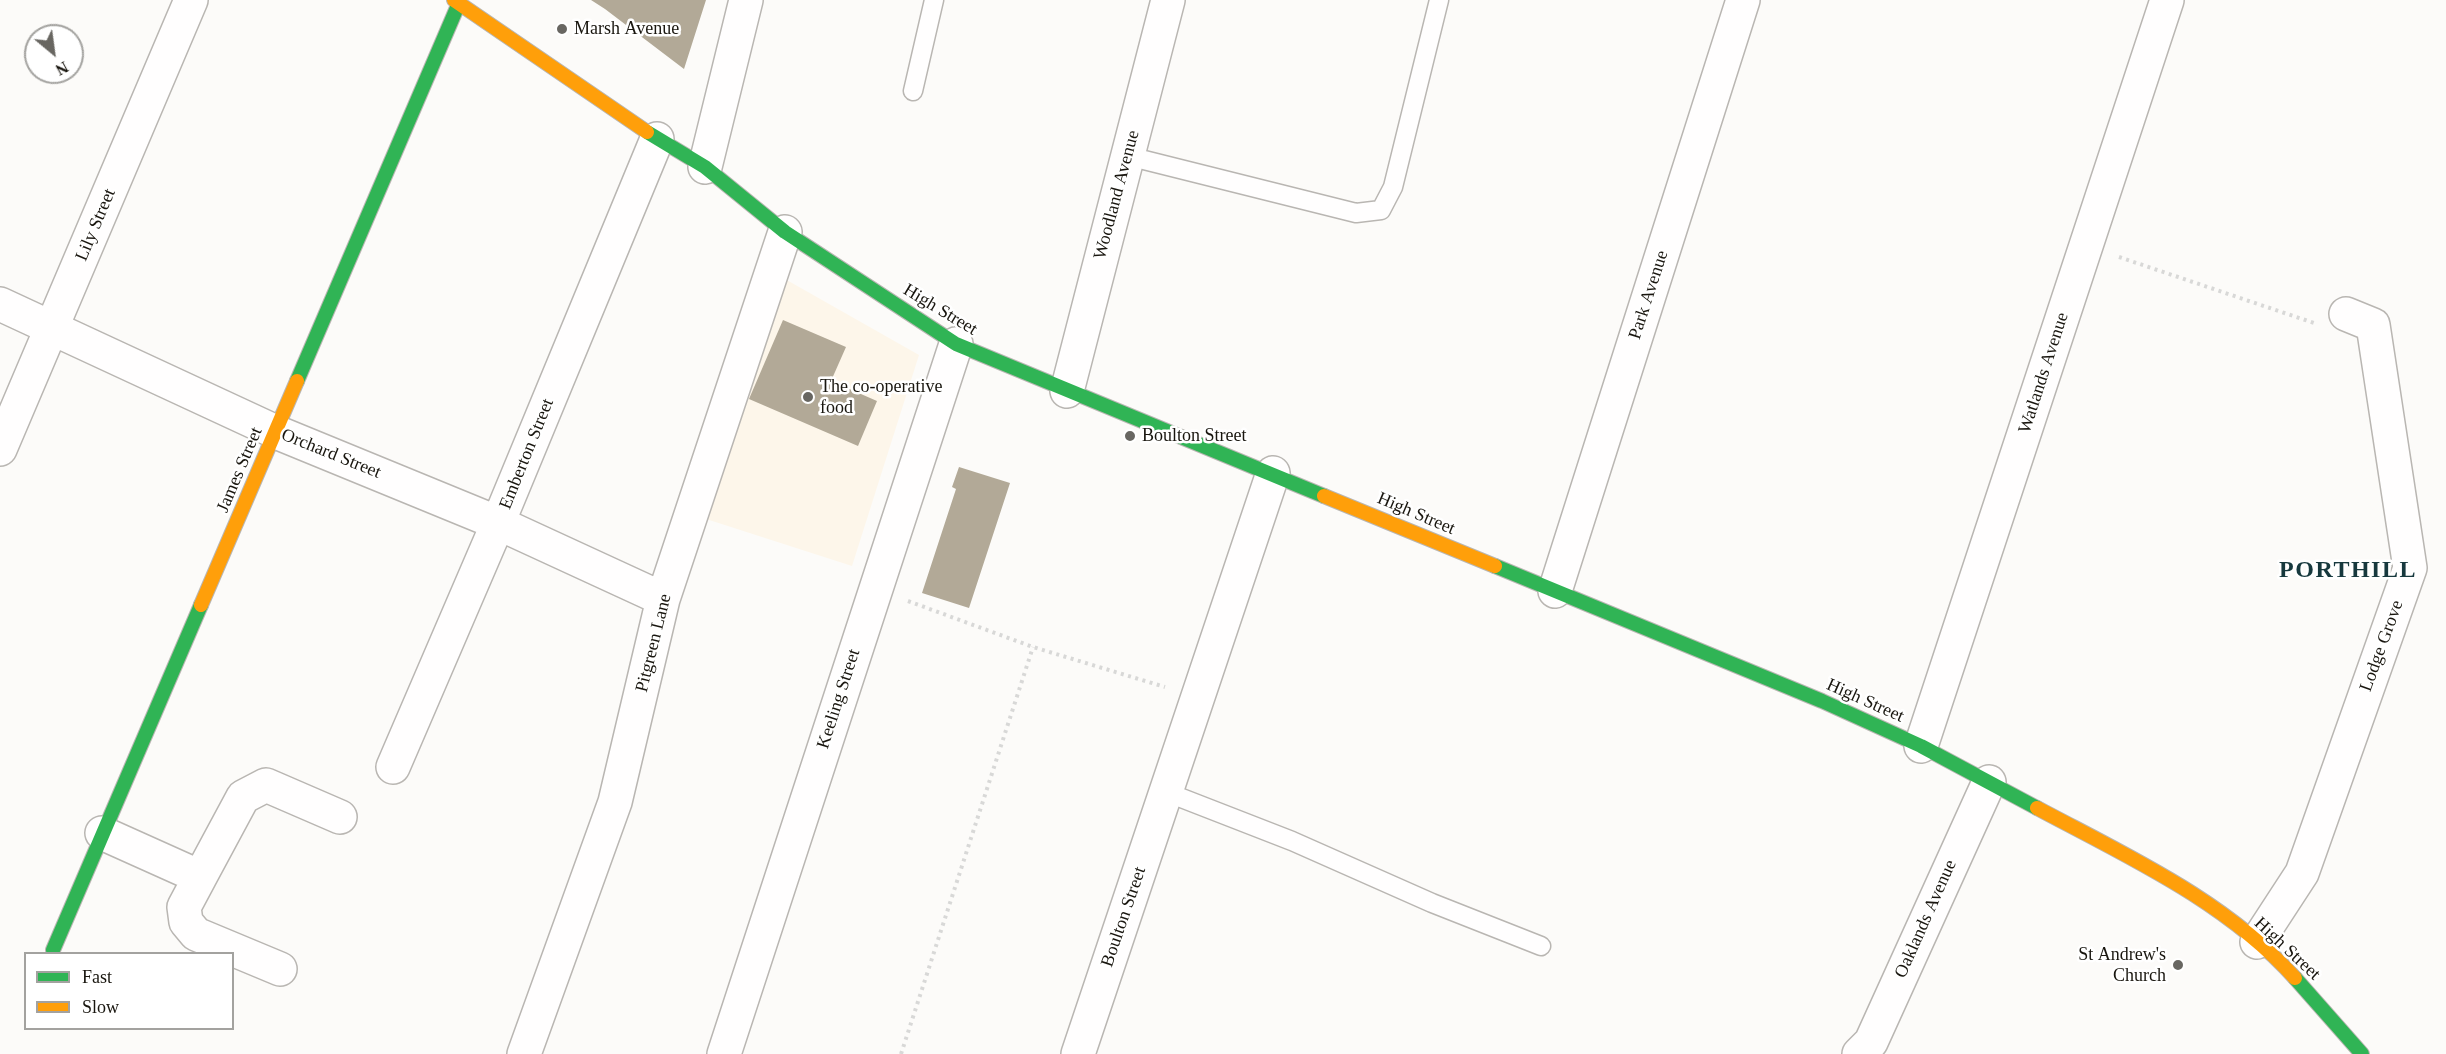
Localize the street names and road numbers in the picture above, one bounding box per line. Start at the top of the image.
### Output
street label: Woodland Avenue [1089,128,1145,262]
street label: Lily Street [71,186,121,264]
street label: Park Avenue [1624,248,1674,342]
street label: High Street [899,280,981,340]
street label: Watlands Avenue [2014,310,2074,436]
street label: Emberton Street [495,395,559,513]
street label: James Street [212,424,268,516]
street label: Orchard Street [278,424,384,484]
street label: High Street [1374,488,1458,540]
street label: Pitgreen Lane [631,592,677,694]
street label: Lodge Grove [2356,597,2408,695]
street label: Keeling Street [813,646,865,752]
street label: High Street [1823,674,1907,728]
street label: Oaklands Avenue [1890,857,1962,981]
street label: Boulton Street [1097,864,1151,970]
street label: High Street [2249,913,2325,985]

